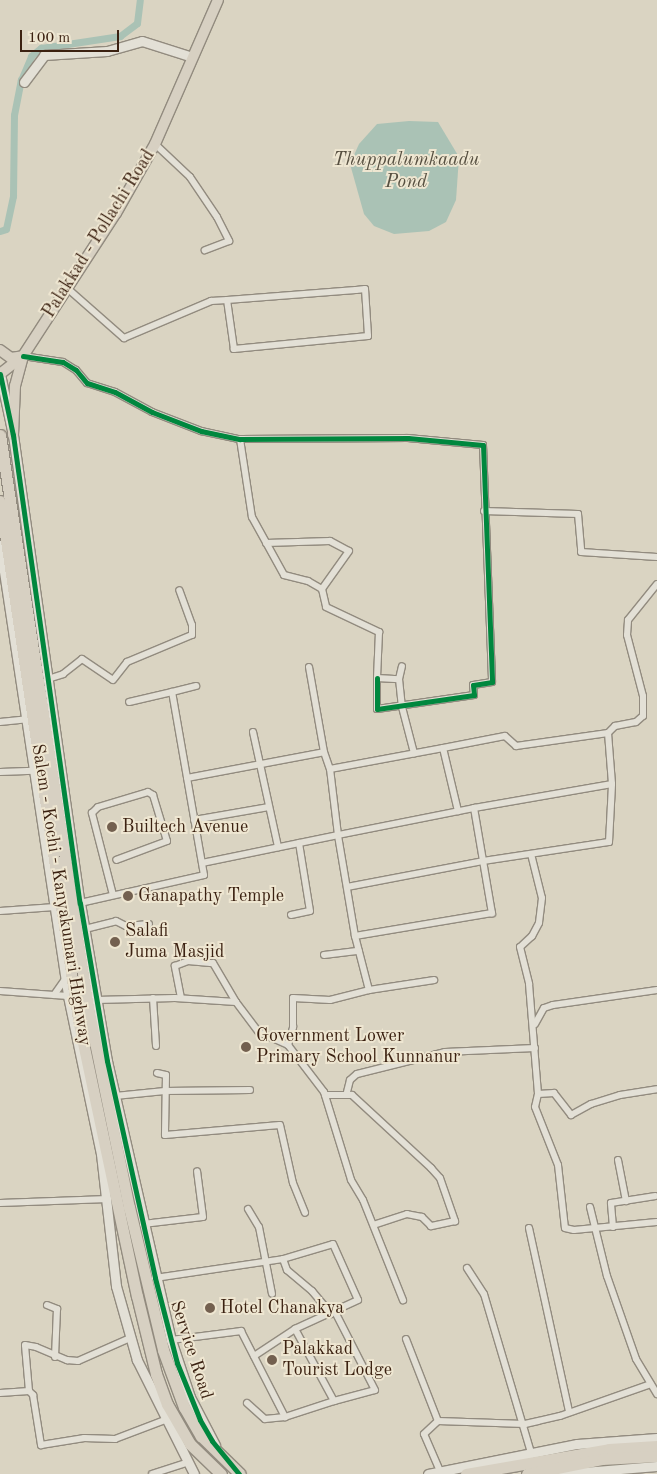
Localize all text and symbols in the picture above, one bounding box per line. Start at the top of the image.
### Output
scale bar [22,20,121,52]
text: 100 m [28,31,70,46]
street label: Palakkad - Pollachi Road [38,146,160,322]
water label: Thuppalumkaadu Pond [333,150,479,194]
street label: Salem - Kochi - Kanyakumari Highway [26,742,96,1048]
place label: Builtech Avenue [122,816,248,838]
marker: Builtech Avenue [106,821,118,833]
place label: Ganapathy Temple [138,885,284,907]
marker: Ganapathy Temple [122,890,134,902]
place label: Salafi Juma Masjid [125,921,224,964]
marker: Salafi Juma Masjid [109,936,121,948]
place label: Government Lower Primary School Kunnanur [256,1026,460,1068]
marker: Government Lower Primary School Kunnanur [240,1041,252,1053]
place label: Hotel Chanakya [220,1297,344,1319]
street label: Service Road [165,1298,217,1402]
marker: Hotel Chanakya [204,1302,216,1314]
place label: Palakkad Tourist Lodge [282,1339,392,1382]
marker: Palakkad Tourist Lodge [266,1354,278,1366]

